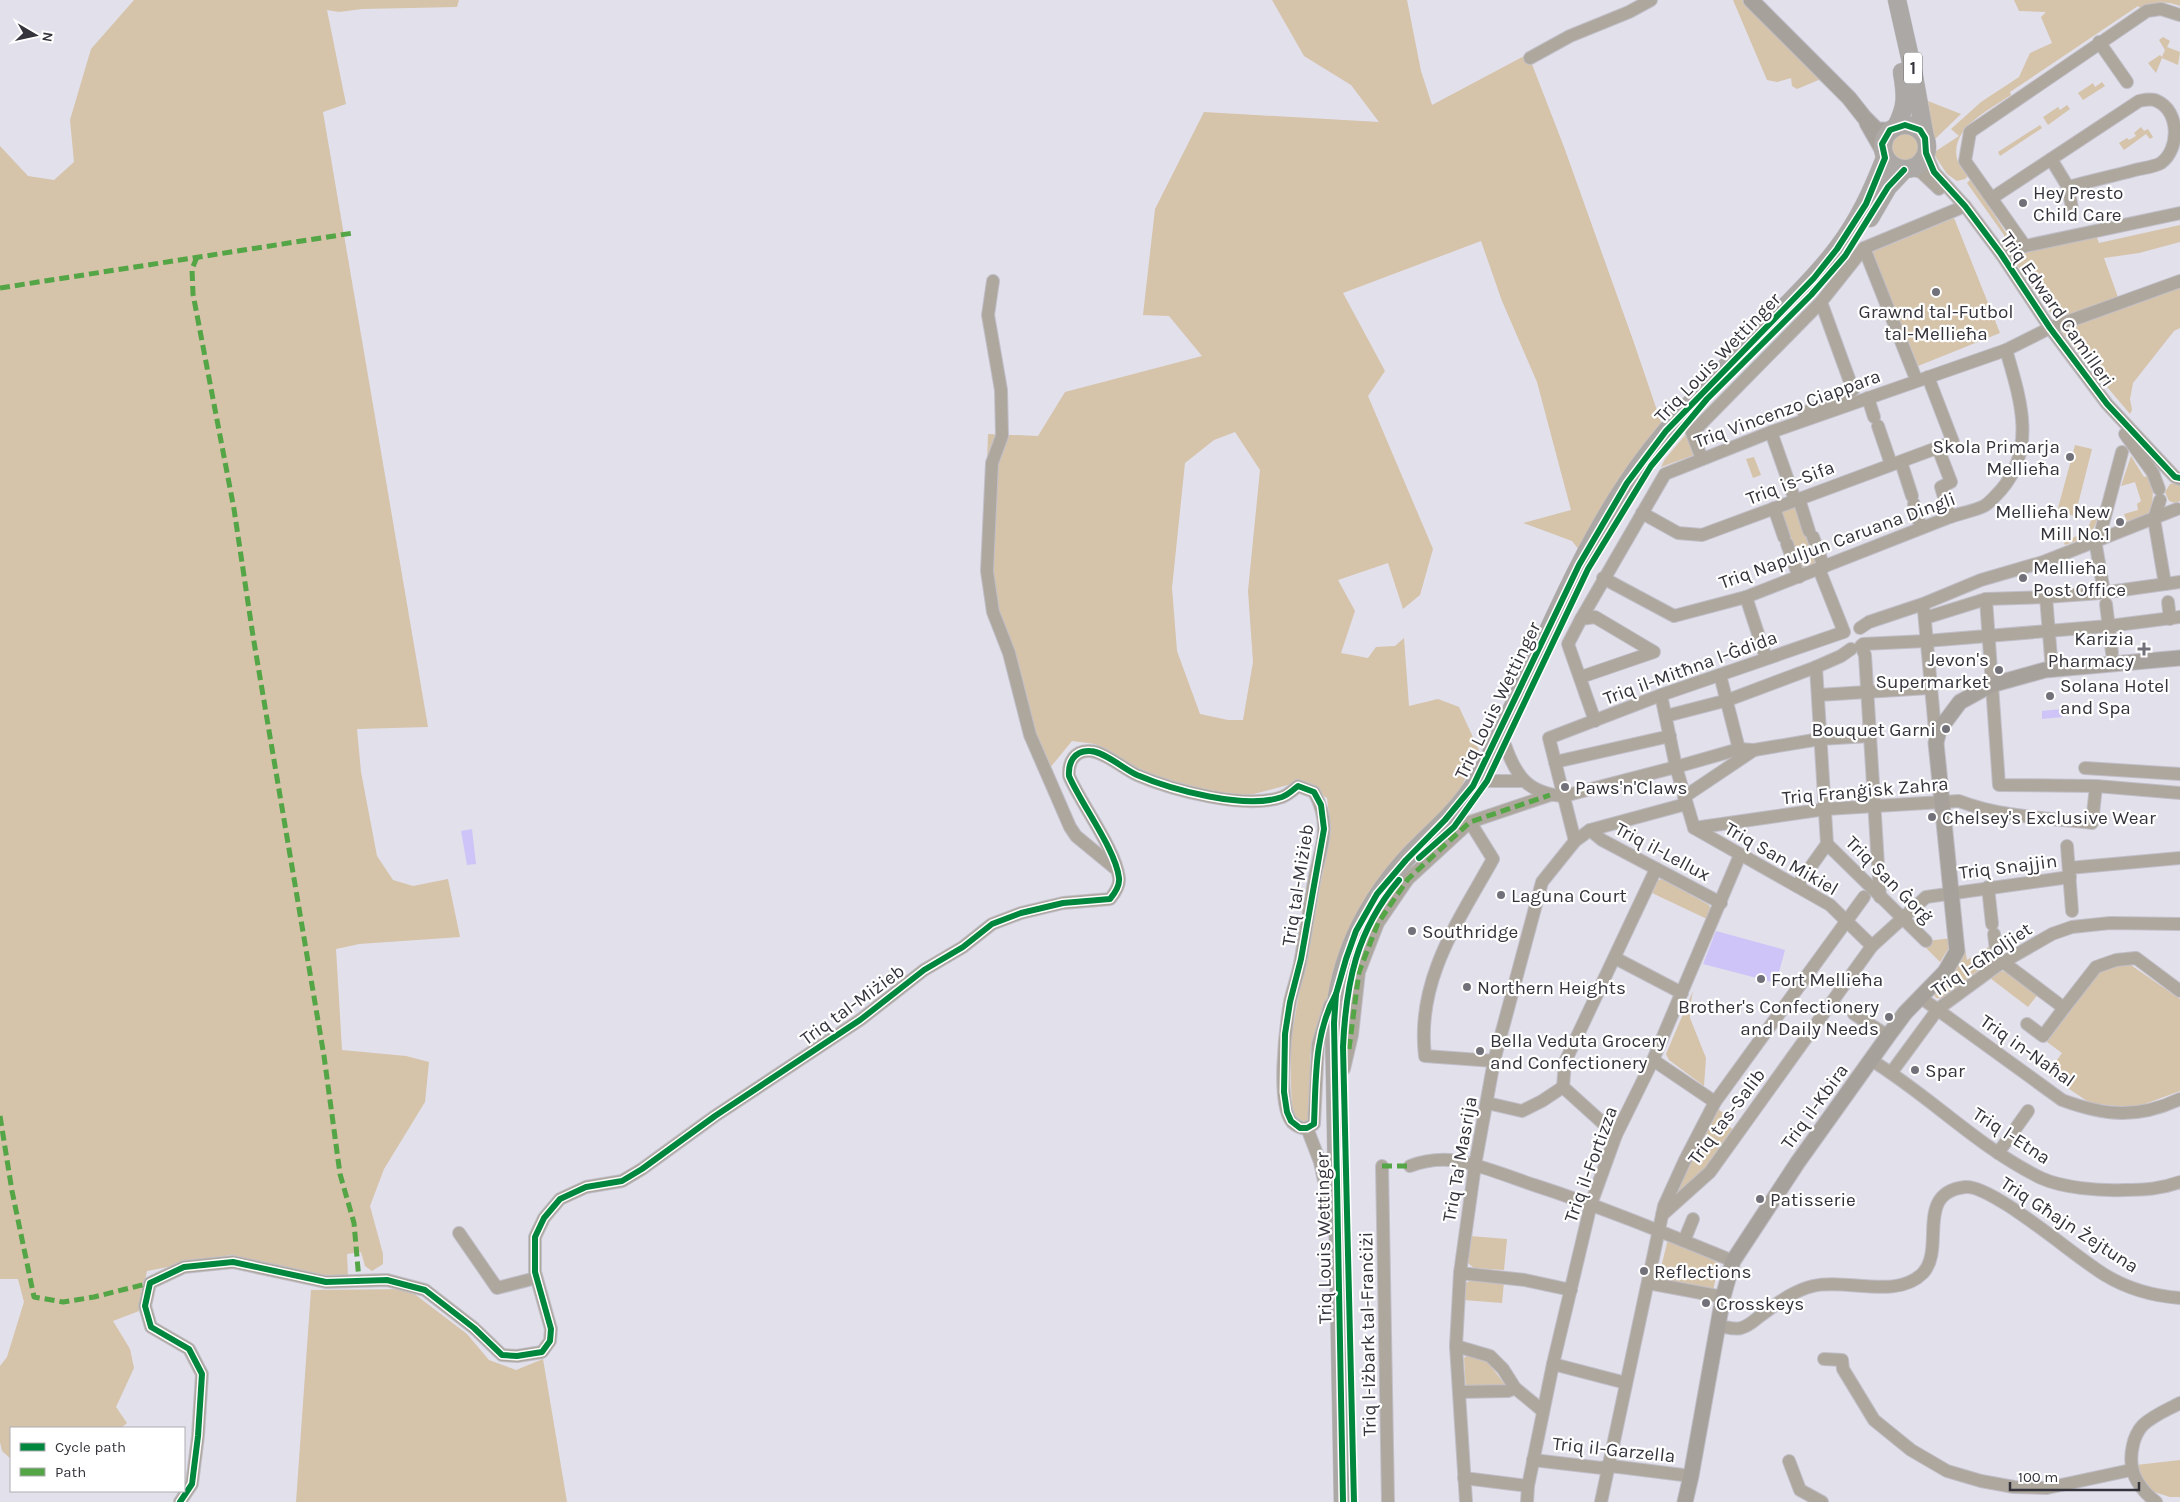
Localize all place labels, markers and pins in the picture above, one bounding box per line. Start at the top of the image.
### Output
place label: Hey Presto Child Care [2033,182,2123,226]
marker: Hey Presto Child Care [2017,197,2029,209]
marker: Grawnd tal-Futbol tal-Mellieħa [1930,286,1942,298]
place label: Grawnd tal-Futbol tal-Mellieħa [1858,301,2014,345]
place label: Skola Primarja Mellieħa [1933,436,2060,480]
marker: Skola Primarja Mellieħa [2064,451,2076,463]
place label: Mellieħa New Mill No.1 [1995,501,2110,545]
marker: Mellieħa New Mill No.1 [2114,516,2126,528]
place label: Mellieħa Post Office [2033,557,2126,601]
marker: Mellieħa Post Office [2017,572,2029,584]
place label: Karizia Pharmacy [2048,628,2134,672]
marker: Karizia Pharmacy [2138,643,2150,655]
place label: Jevon's Supermarket [1876,649,1989,693]
marker: Jevon's Supermarket [1993,664,2005,676]
place label: Solana Hotel and Spa [2060,675,2169,719]
marker: Solana Hotel and Spa [2044,690,2056,702]
place label: Bouquet Garni [1812,719,1936,741]
marker: Bouquet Garni [1940,723,1952,735]
place label: Paws'n'Claws [1575,777,1688,799]
marker: Paws'n'Claws [1559,781,1571,793]
place label: Chelsey's Exclusive Wear [1942,807,2156,829]
marker: Chelsey's Exclusive Wear [1926,811,1938,823]
place label: Laguna Court [1511,885,1627,907]
marker: Laguna Court [1495,889,1507,901]
place label: Southridge [1422,921,1518,943]
marker: Southridge [1406,925,1418,937]
place label: Fort Mellieħa [1771,969,1883,991]
marker: Fort Mellieħa [1755,973,1767,985]
place label: Northern Heights [1477,977,1626,999]
marker: Northern Heights [1461,981,1473,993]
place label: Brother's Confectionery and Daily Needs [1678,996,1879,1040]
marker: Brother's Confectionery and Daily Needs [1883,1011,1895,1023]
place label: Bella Veduta Grocery and Confectionery [1490,1030,1667,1074]
marker: Bella Veduta Grocery and Confectionery [1474,1045,1486,1057]
place label: Spar [1925,1060,1965,1082]
marker: Spar [1909,1064,1921,1076]
place label: Patisserie [1770,1189,1856,1211]
marker: Patisserie [1754,1193,1766,1205]
place label: Reflections [1654,1261,1751,1283]
marker: Reflections [1638,1265,1650,1277]
place label: Crosskeys [1716,1293,1804,1315]
marker: Crosskeys [1700,1297,1712,1309]

